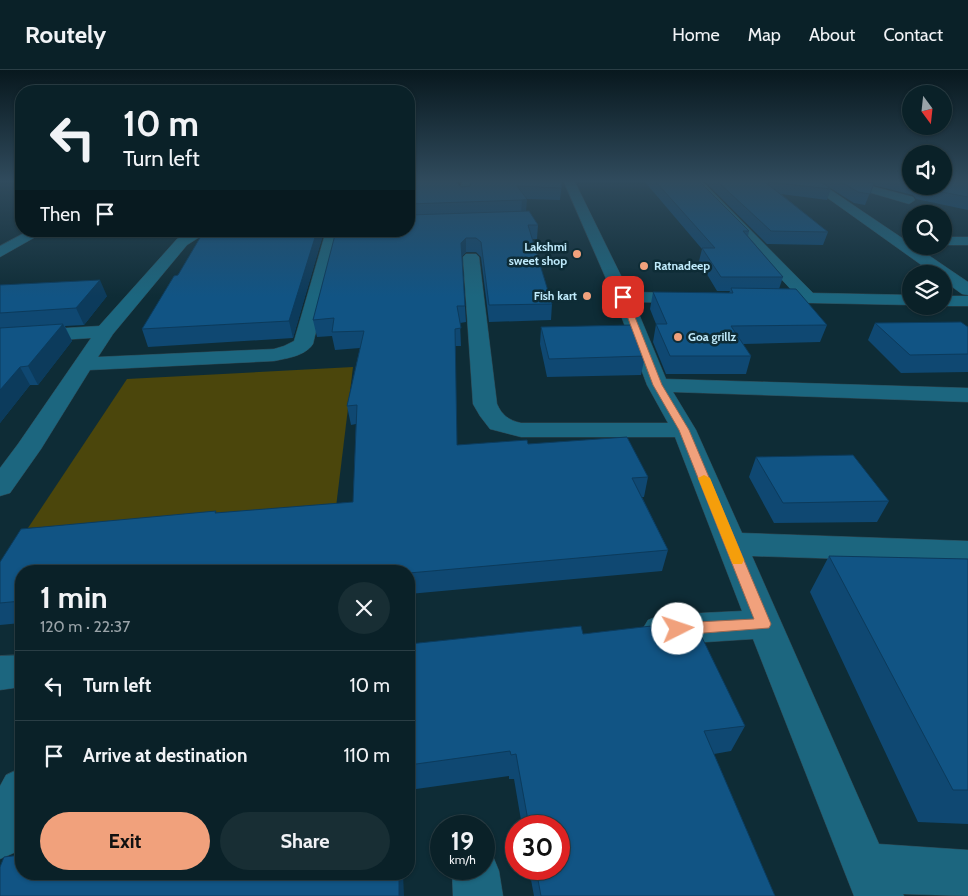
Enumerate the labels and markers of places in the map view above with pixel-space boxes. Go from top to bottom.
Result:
place label: Lakshmi sweet shop [509,239,567,268]
marker: Lakshmi sweet shop [571,248,583,260]
place label: Ratnadeep [654,258,710,273]
marker: Ratnadeep [638,260,650,272]
pin [602,276,644,318]
place label: Fish kart [534,288,577,303]
marker: Fish kart [581,290,593,302]
place label: Goa grillz [688,329,737,344]
marker: Goa grillz [672,331,684,343]

